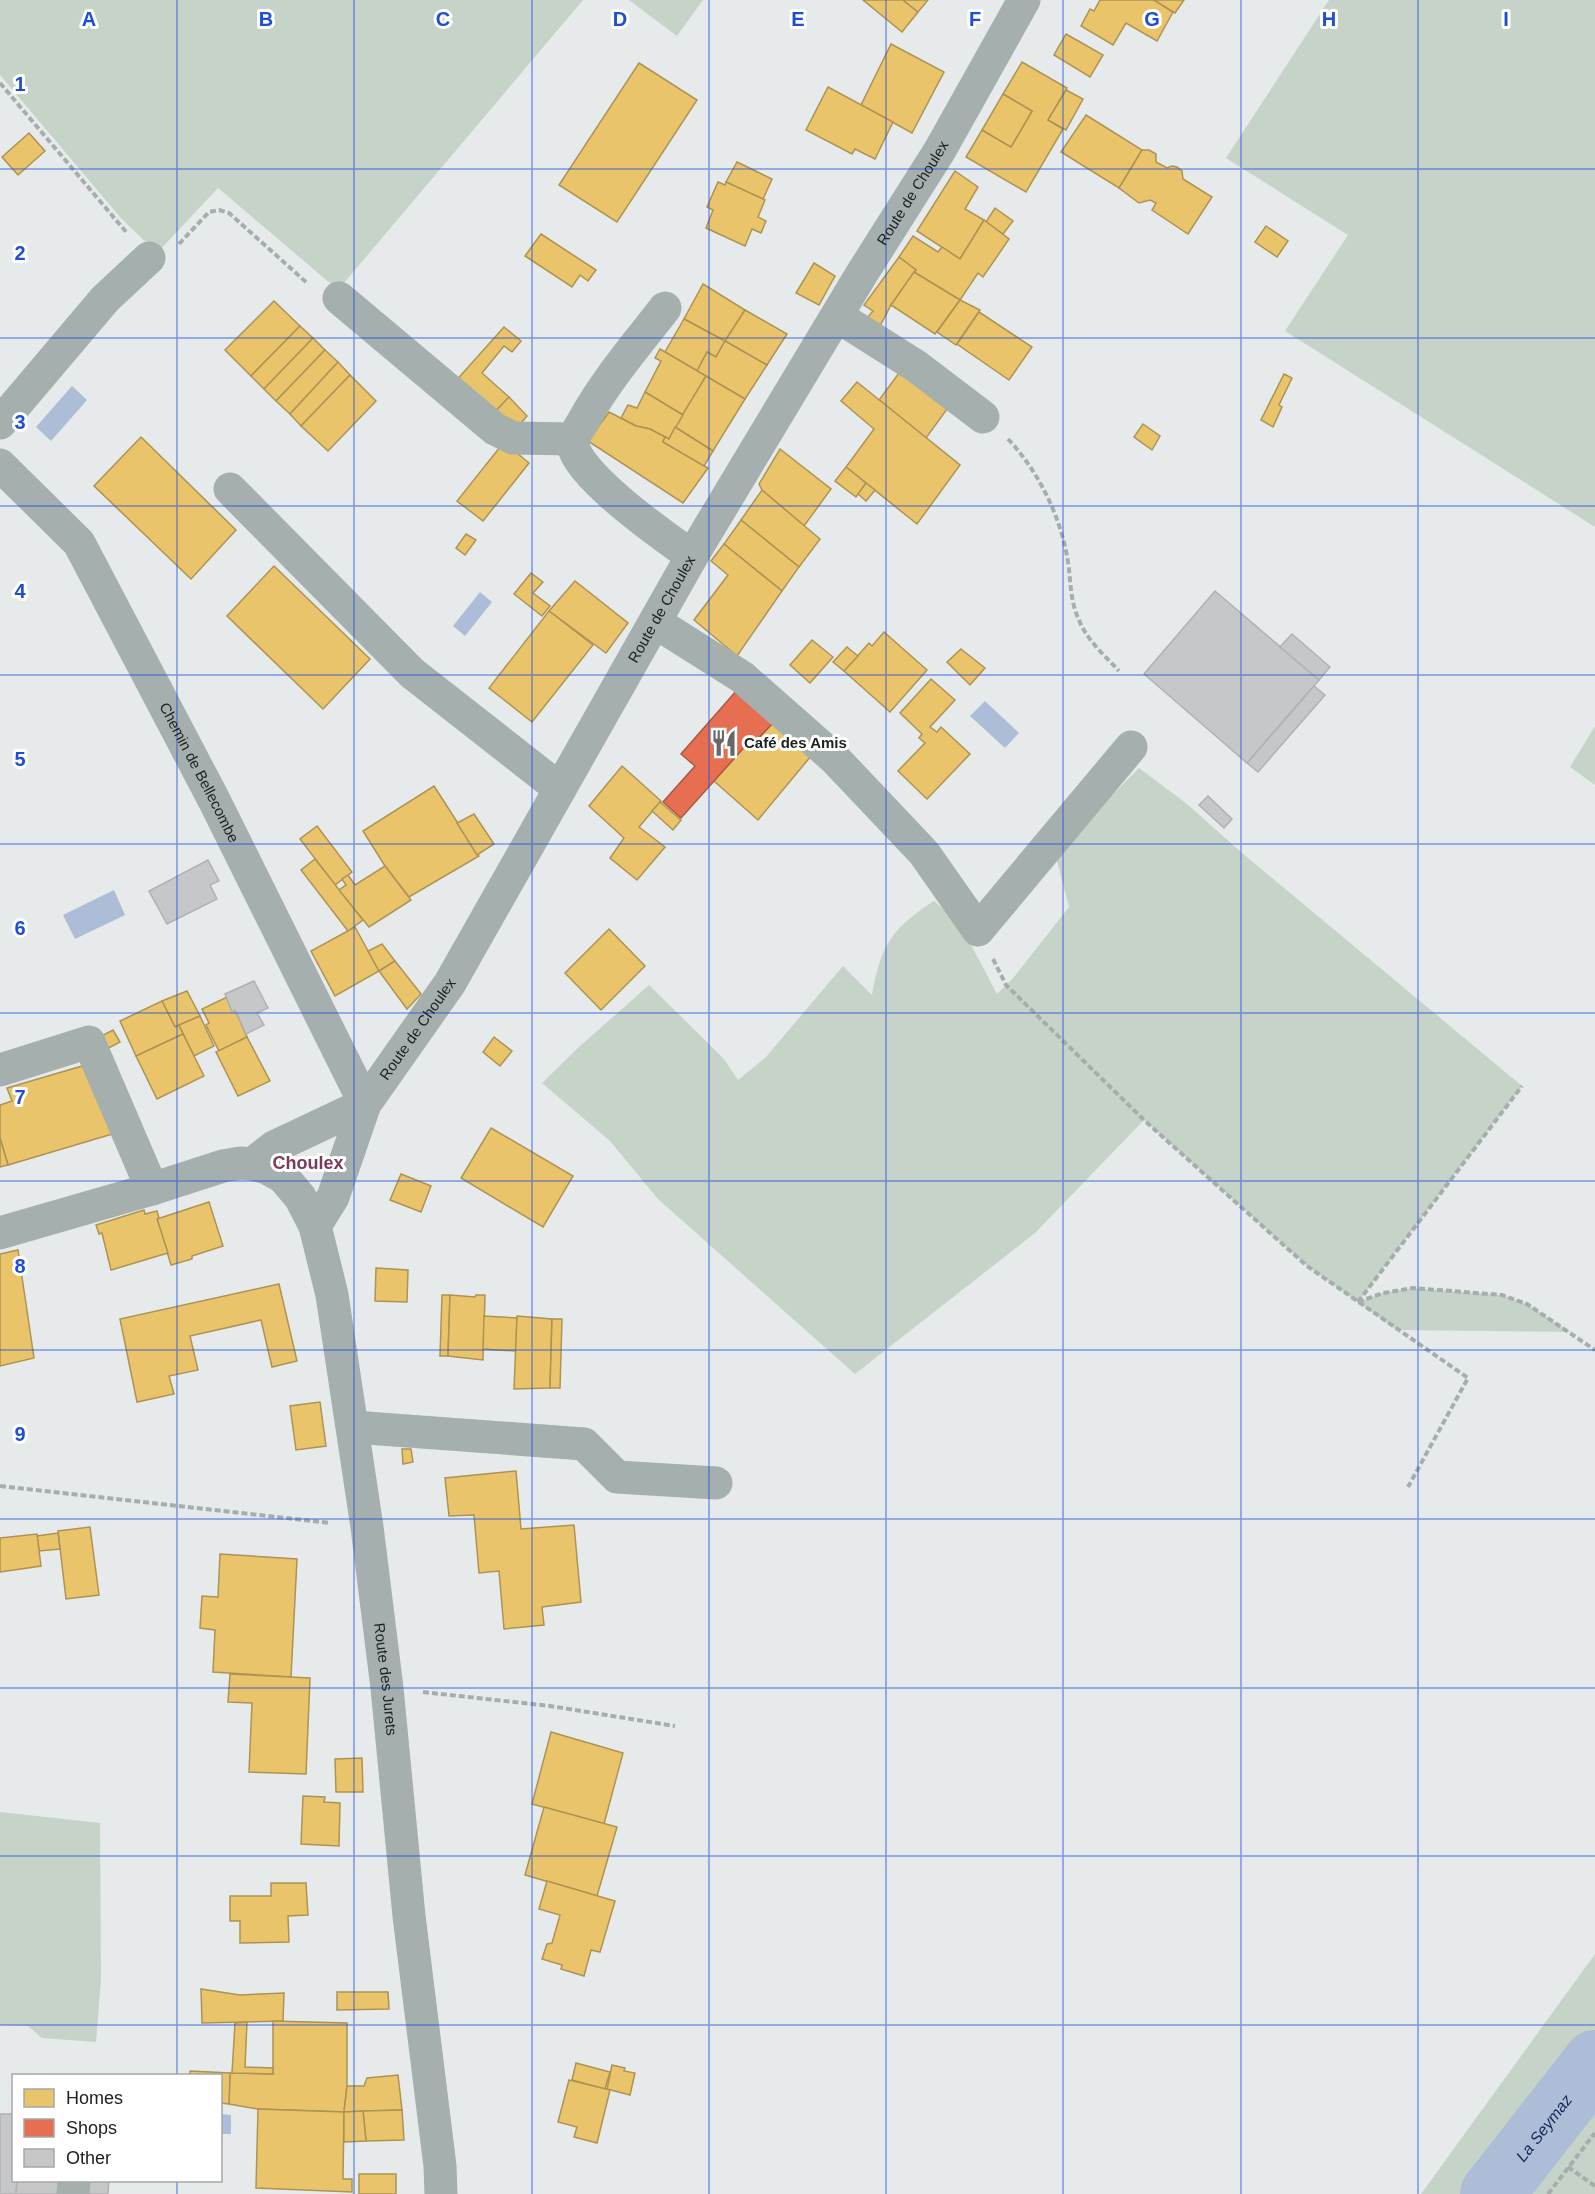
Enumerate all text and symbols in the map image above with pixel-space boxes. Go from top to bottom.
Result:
text: A [82,8,96,30]
text: B [259,8,273,30]
text: C [436,8,450,30]
text: D [613,8,627,30]
text: E [791,8,805,30]
text: F [969,8,981,30]
text: G [1144,8,1160,30]
text: H [1322,8,1336,30]
text: I [1503,8,1509,30]
text: 1 [14,73,26,95]
street label: Route de Choulex [873,137,952,248]
text: 2 [14,242,26,264]
text: 3 [14,411,26,433]
street label: Route de Choulex [624,552,699,665]
text: 4 [14,580,26,602]
street label: Chemin de Bellecombe [156,699,243,845]
restaurant icon: Café des Amis [709,728,739,758]
place label: Café des Amis [744,734,847,751]
text: 5 [14,748,26,770]
text: 6 [14,917,26,939]
street label: Route de Choulex [376,974,459,1083]
text: 7 [14,1086,26,1108]
district label: Choulex [272,1153,344,1173]
text: 8 [14,1255,26,1277]
text: 9 [14,1423,26,1445]
street label: Route des Jurets [371,1622,401,1736]
legend [12,2074,222,2182]
text: Homes [66,2088,123,2108]
water label: La Seymaz [1513,2091,1575,2165]
text: Shops [66,2118,117,2138]
text: Other [66,2148,111,2168]

